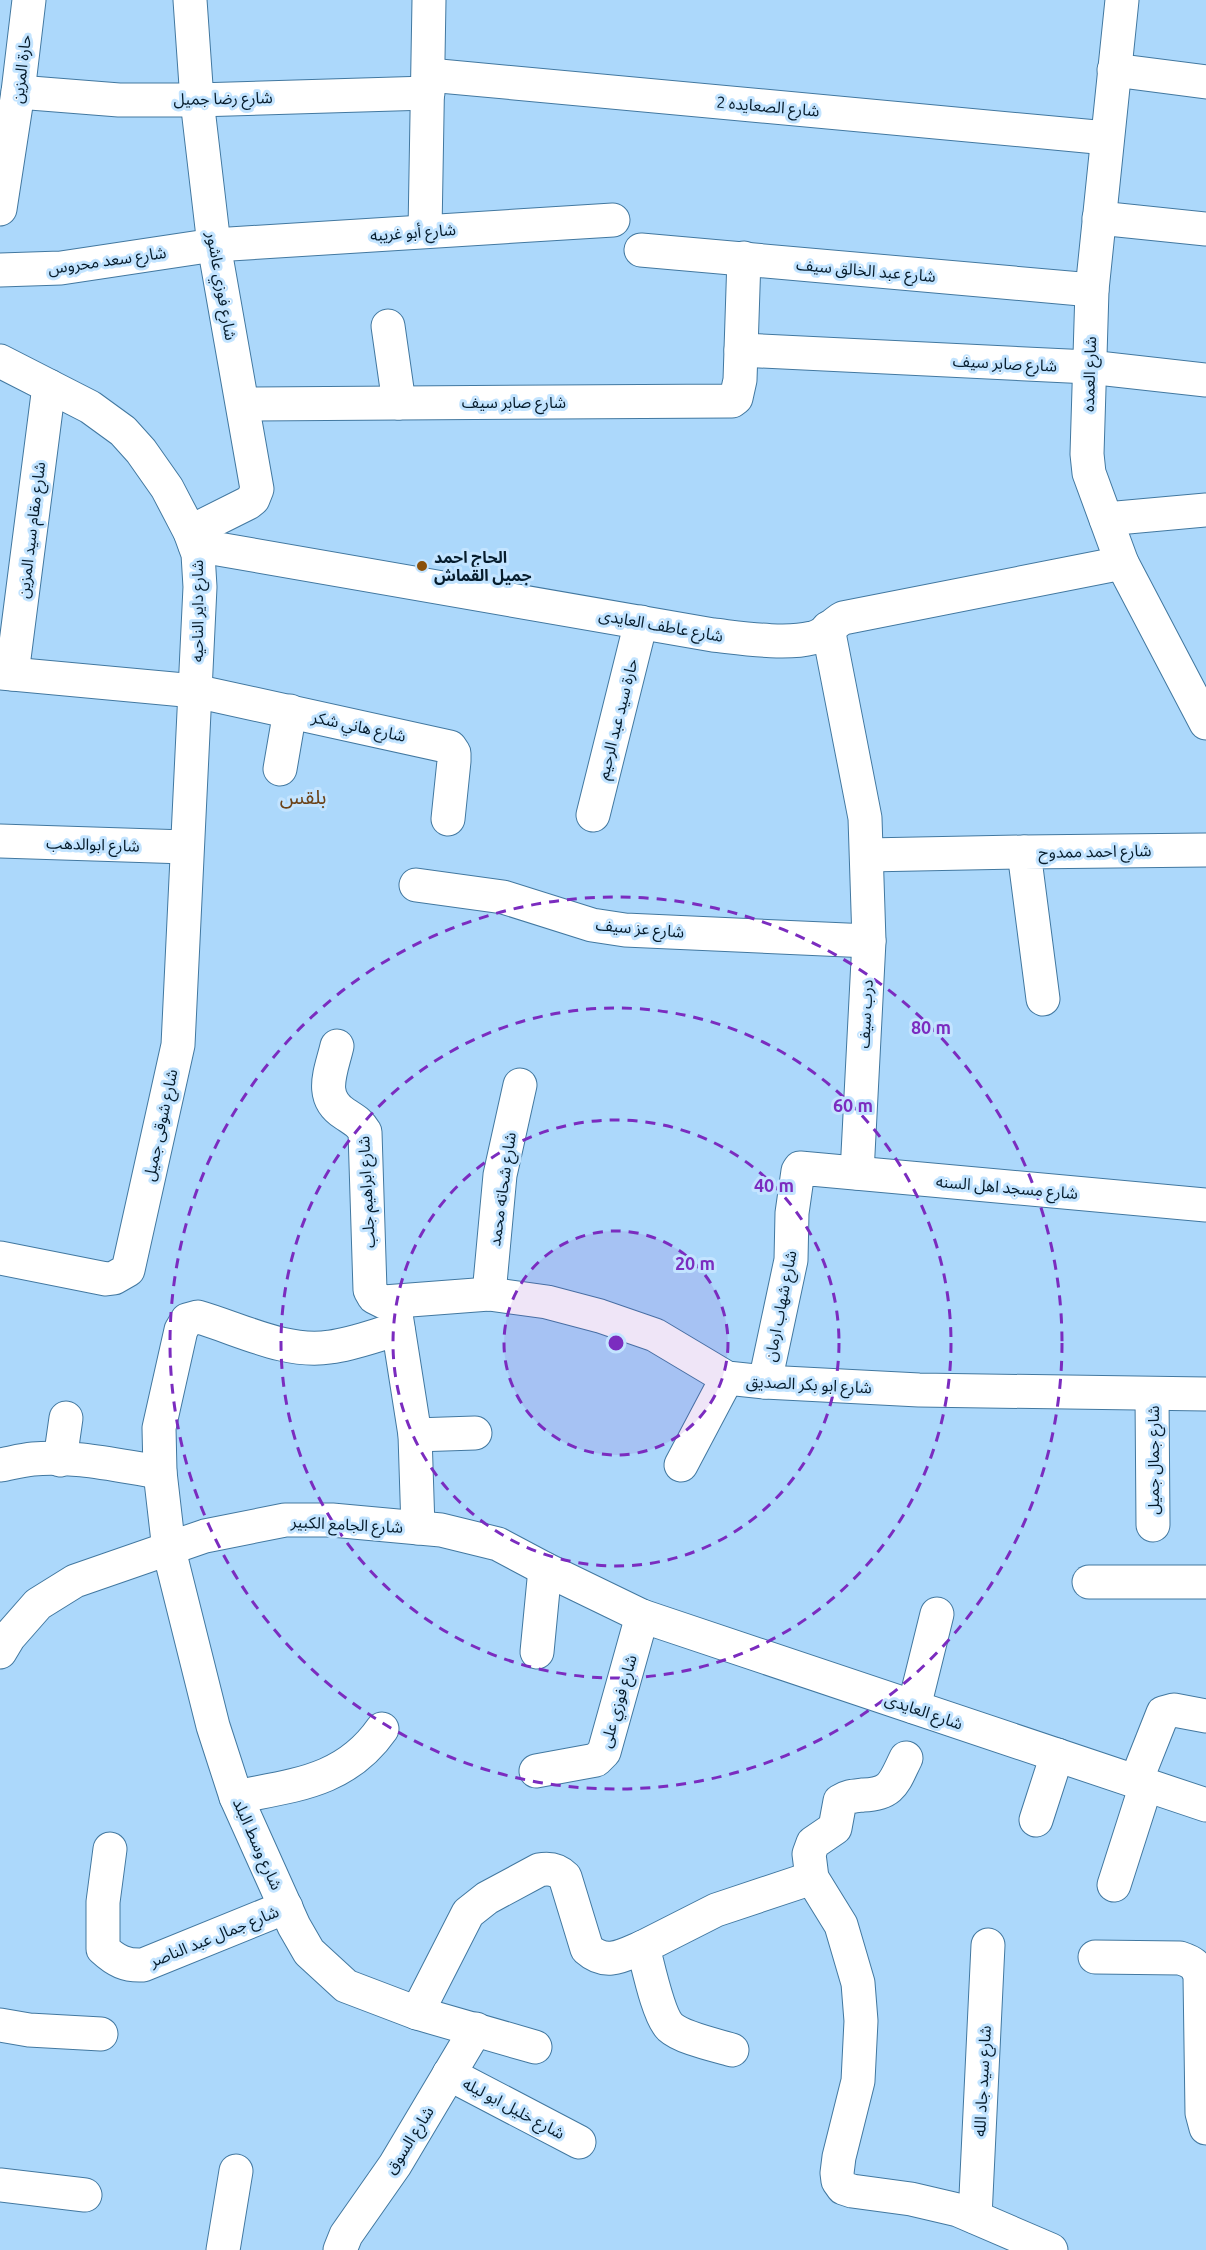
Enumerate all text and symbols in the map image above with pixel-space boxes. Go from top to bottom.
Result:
street label: حارة المزين [8,34,35,104]
street label: شارع رضا جميل [173,88,273,112]
street label: شارع الصعايده 2 [715,93,820,123]
street label: شارع أبو غريبه [369,220,457,248]
street label: شارع فوزي عاشور [199,229,240,342]
street label: شارع سعد محروس [47,243,168,281]
street label: شارع عبد الخالق سيف [795,255,937,289]
street label: شارع العمده [1079,336,1103,412]
street label: شارع صابر سيف [952,351,1058,379]
street label: شارع صابر سيف [462,393,566,415]
street label: شارع مقام سيد المزين [14,461,52,600]
place label: الحاج احمد جميل القماش [434,548,532,585]
marker: الحاج احمد جميل القماش [415,559,429,573]
street label: شارع داير الناحيه [188,560,210,662]
street label: شارع عاطف العايدى [597,605,725,649]
street label: حارة سيد عبد الرحيم [593,657,645,782]
street label: شارع هاني شكر [309,707,408,749]
district label: بلقس [280,785,326,809]
street label: شارع ابوالدهب [46,833,140,859]
street label: شارع احمد ممدوح [1038,841,1152,865]
street label: شارع عز سيف [595,915,685,945]
street label: درب سيف [854,979,877,1049]
text: 80 m [911,1017,951,1037]
street label: شارع شوقى جميل [139,1067,185,1183]
text: 60 m [833,1095,873,1115]
street label: شارع شحاته محمد [485,1131,523,1248]
street label: شارع ابراهيم جلب [354,1135,382,1249]
street label: شارع مسجد اهل السنه [935,1172,1079,1206]
text: 40 m [754,1175,794,1195]
street label: شارع شهاب ارمان [760,1249,804,1364]
text: 20 m [675,1253,715,1273]
centre of rings [606,1333,626,1353]
street label: شارع ابو بكر الصديق [745,1372,872,1400]
street label: شارع جمال جميل [1144,1405,1166,1515]
street label: شارع الجامع الكبير [289,1512,403,1540]
street label: شارع فوزي على [596,1652,644,1751]
street label: شارع العايدى [881,1689,965,1737]
street label: شارع وسط البلد [226,1795,286,1894]
street label: شارع جمال عبد الناصر [146,1902,283,1974]
street label: شارع سيد جاد الله [970,2025,998,2137]
street label: شارع خليل ابو ليله [458,2074,568,2146]
street label: شارع السوق [381,2103,440,2179]

